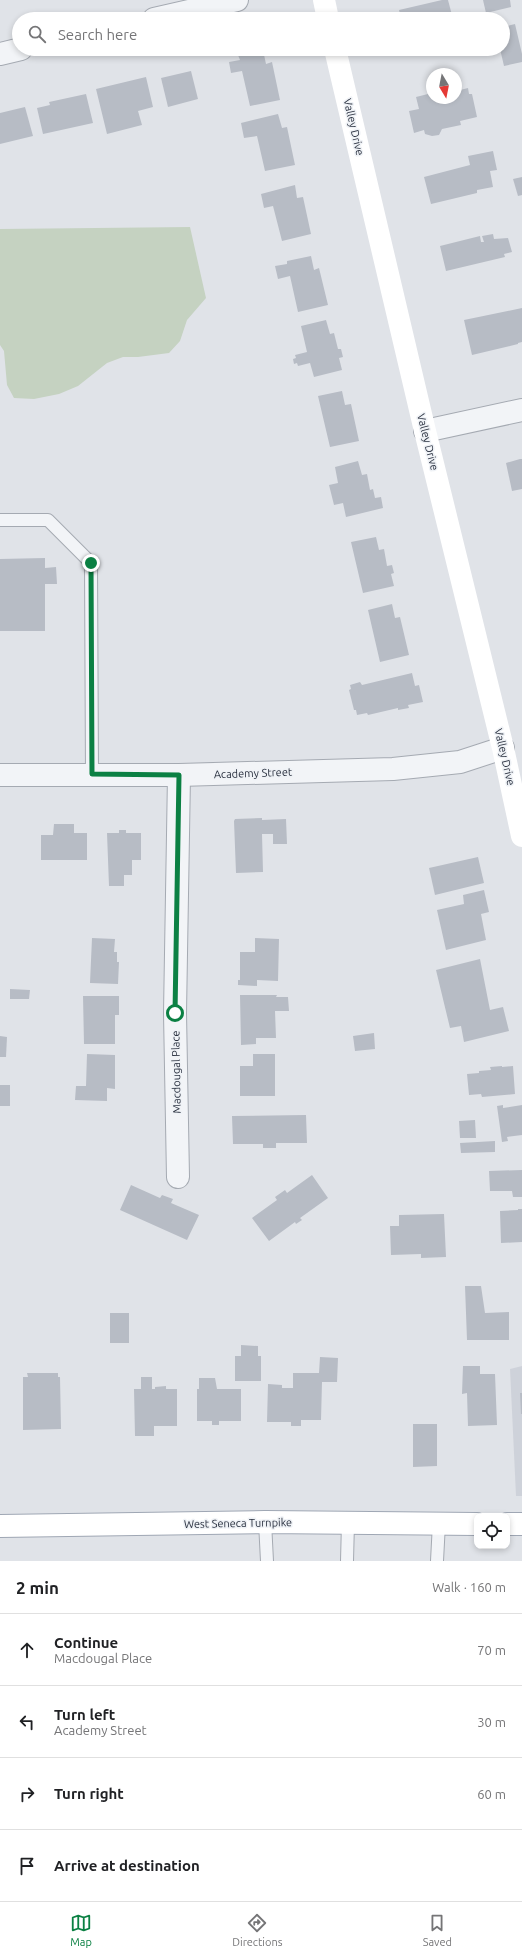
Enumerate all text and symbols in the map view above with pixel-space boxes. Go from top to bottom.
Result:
search box [12,12,510,56]
icon: search [26,23,48,45]
text: Search here [58,26,137,43]
north arrow [426,68,462,104]
street label: Valley Drive [342,97,366,157]
street label: Valley Drive [415,412,441,472]
route end [82,554,100,572]
street label: Valley Drive [493,727,517,787]
street label: Academy Street [214,766,293,780]
route start [166,1004,184,1022]
street label: Macdougal Place [169,1030,183,1114]
map controls [474,1513,510,1549]
button: locate [474,1513,510,1549]
street label: West Seneca Turnpike [184,1516,292,1530]
text: 2 min [16,1578,59,1597]
text: Walk · 160 m [432,1580,506,1594]
text: Continue [54,1634,118,1651]
icon: ahead [16,1639,38,1661]
text: 70 m [477,1643,506,1657]
text: Macdougal Place [54,1651,152,1665]
text: Turn left [54,1706,115,1723]
icon: left [16,1711,38,1733]
text: 30 m [477,1715,506,1729]
text: Academy Street [54,1723,147,1737]
icon: right [16,1783,38,1805]
text: Turn right [54,1785,124,1802]
text: 60 m [477,1787,506,1801]
icon: arrive [16,1855,38,1877]
text: Arrive at destination [54,1857,200,1874]
tab: Map [70,1912,92,1948]
tab: Directions [232,1912,282,1948]
tab: Saved [423,1912,452,1948]

